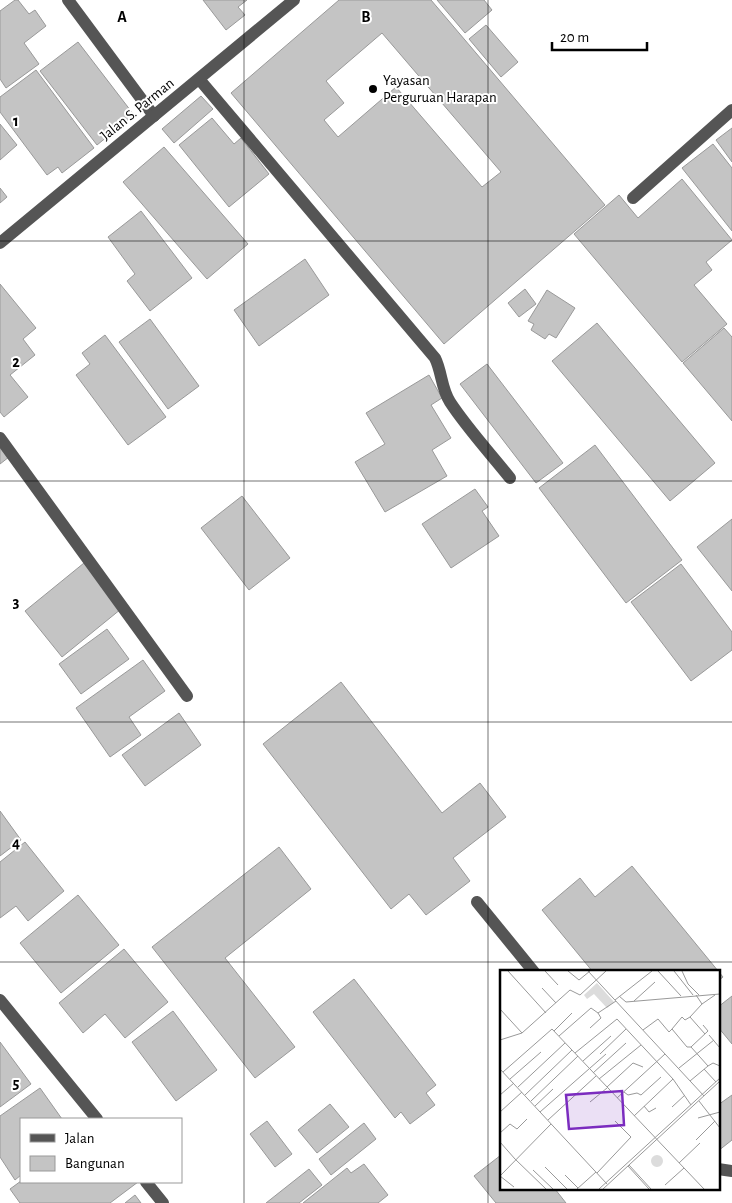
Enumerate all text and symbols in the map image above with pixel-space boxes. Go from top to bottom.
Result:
text: A [117,9,127,25]
text: B [361,9,371,25]
scale bar [552,20,647,52]
text: 20 m [560,30,589,45]
place label: Yayasan Perguruan Harapan [383,73,497,105]
street label: Jalan S. Parman [98,75,177,143]
marker: Yayasan Perguruan Harapan [367,83,379,95]
text: 1 [13,113,19,129]
text: 2 [12,354,20,370]
text: 3 [13,594,20,610]
text: 4 [12,835,20,851]
inset map [500,970,720,1190]
text: 5 [13,1075,20,1091]
legend [20,1118,182,1183]
text: Jalan [65,1131,95,1146]
text: Bangunan [65,1156,125,1171]

